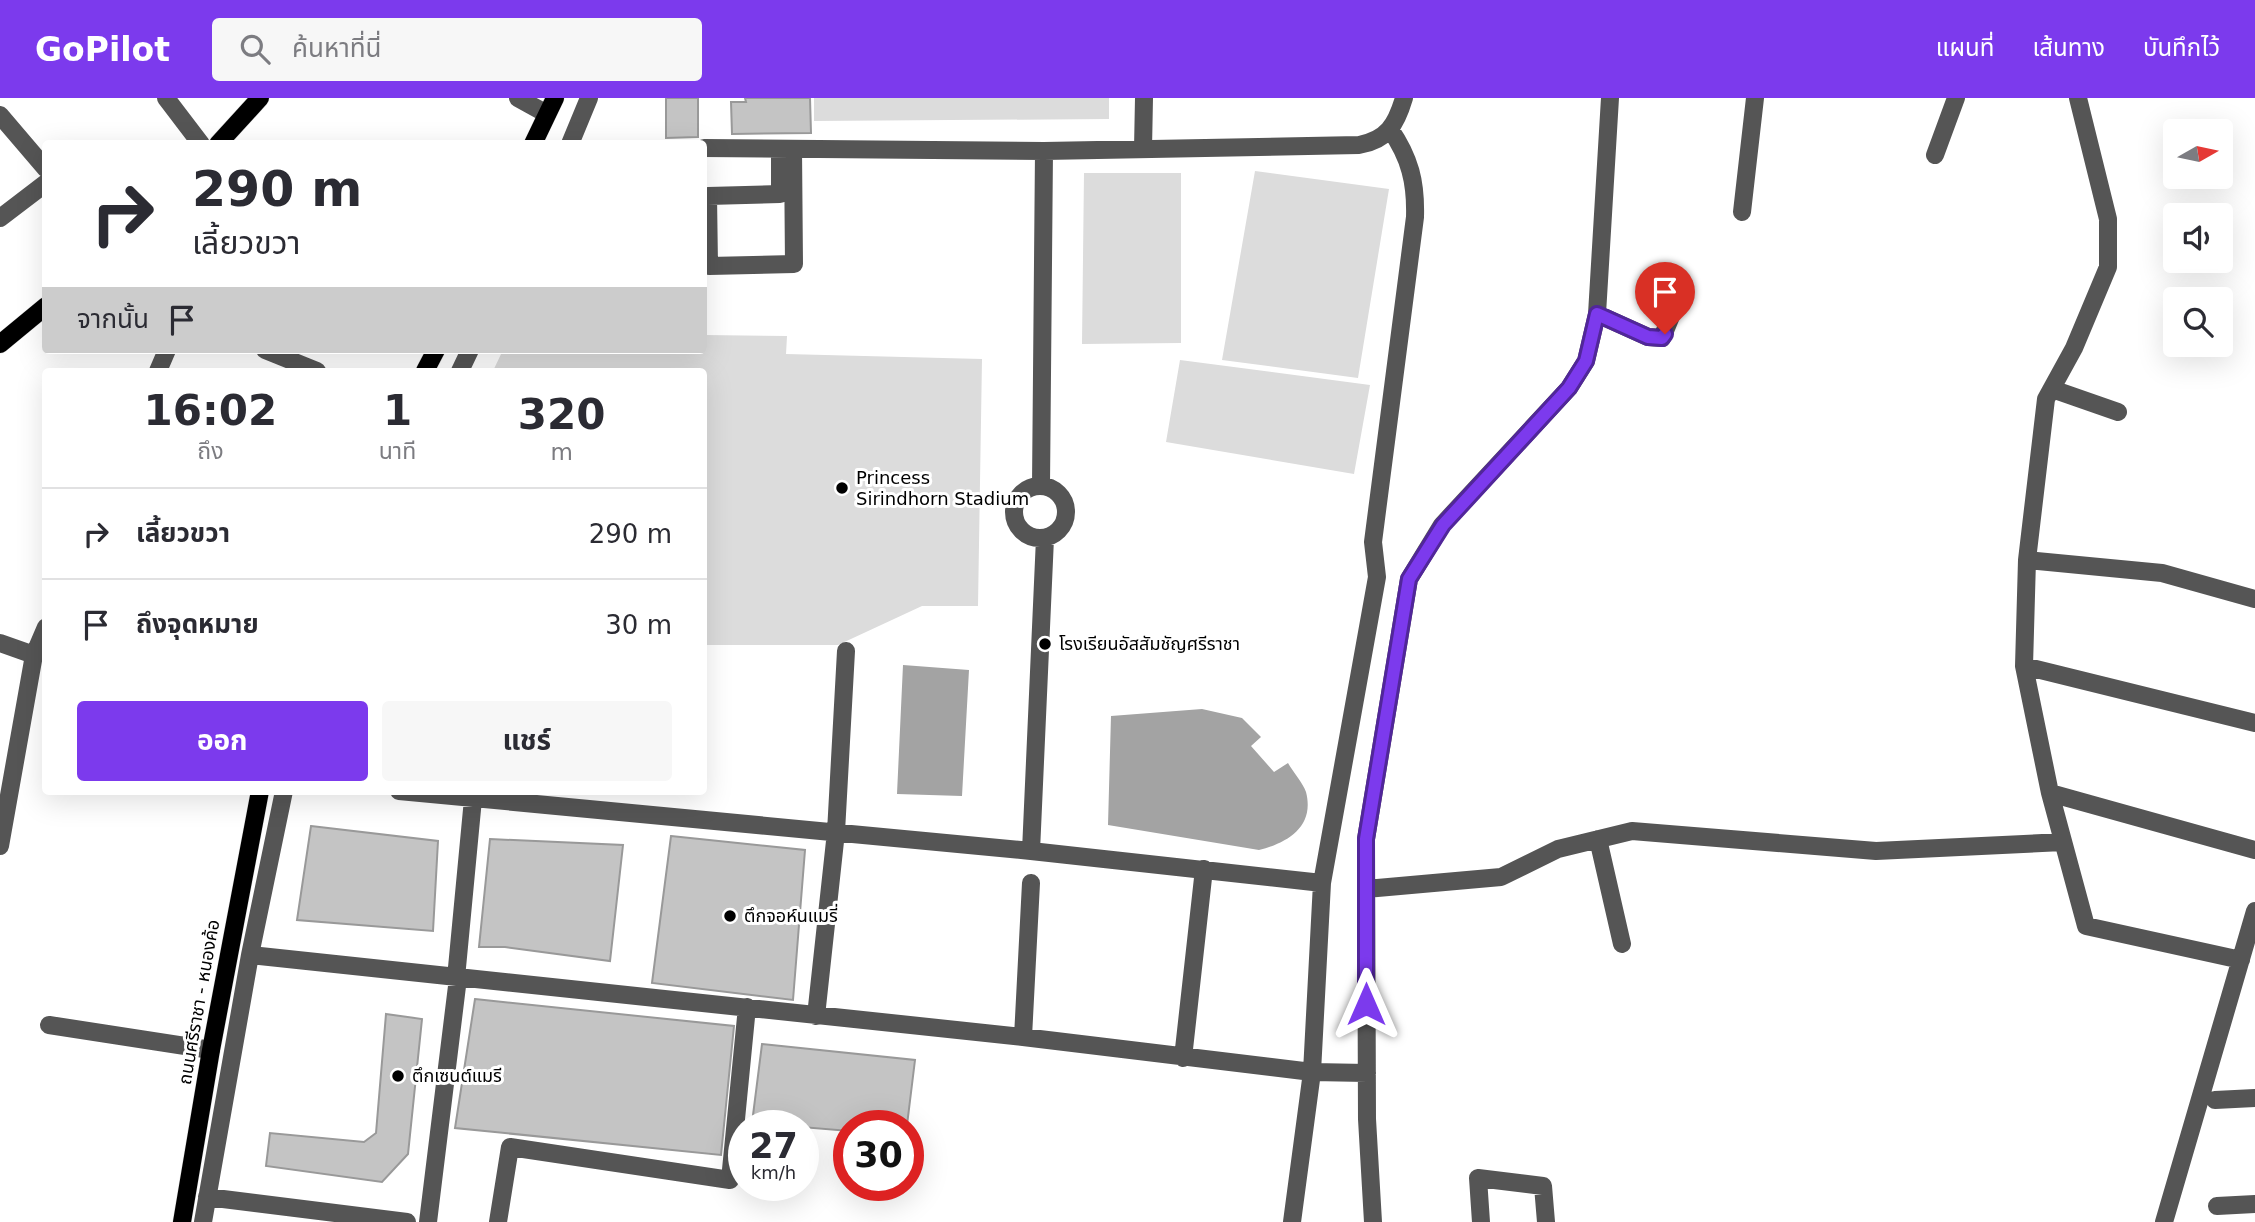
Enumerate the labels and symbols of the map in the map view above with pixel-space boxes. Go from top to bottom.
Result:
north arrow [2163,119,2233,189]
pin [1635,262,1695,334]
place label: Princess Sirindhorn Stadium [856,467,1029,509]
marker: Princess Sirindhorn Stadium [834,480,850,496]
place label: โรงเรียนอัสสัมชัญศรีราชา [1059,633,1240,654]
marker: โรงเรียนอัสสัมชัญศรีราชา [1037,636,1053,652]
place label: ตึกจอห์นแมรี่ [744,903,838,926]
marker: ตึกจอห์นแมรี่ [722,908,738,924]
street label: ถนนศรีราชา - หนองค้อ [174,918,223,1086]
position arrow [1329,967,1403,1041]
place label: ตึกเซนต์แมรี [412,1065,502,1086]
marker: ตึกเซนต์แมรี [390,1068,406,1084]
speed limit sign: 30 [833,1110,924,1201]

